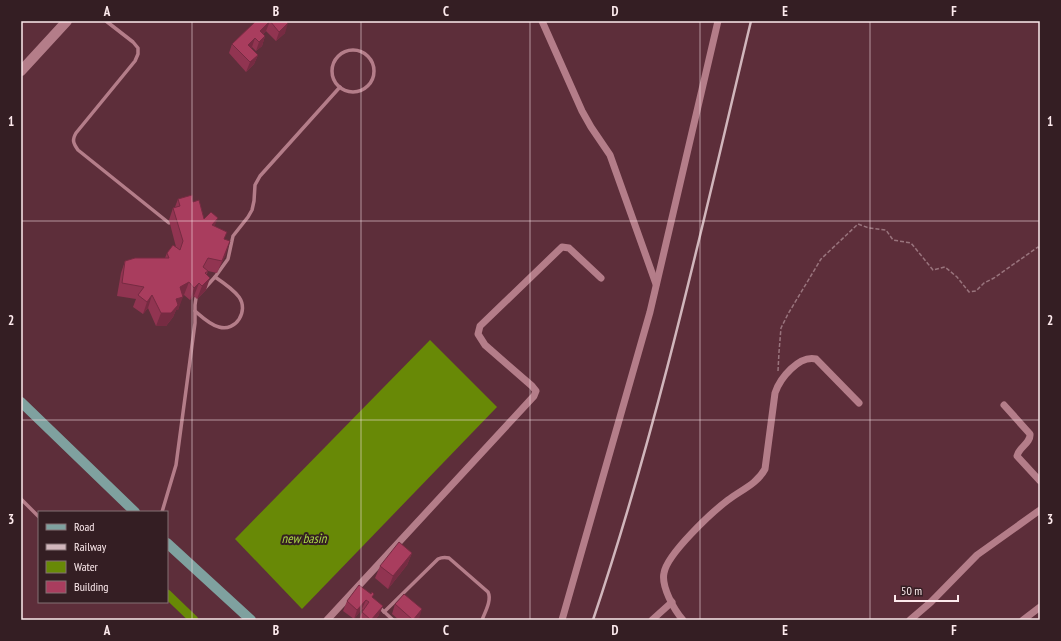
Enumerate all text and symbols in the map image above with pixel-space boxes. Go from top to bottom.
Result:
text: A [103,3,111,20]
text: B [273,3,279,20]
text: C [443,3,449,20]
text: D [612,3,619,20]
text: E [782,3,788,20]
text: F [951,3,957,20]
text: 1 [8,113,14,130]
text: 1 [1047,113,1053,130]
text: 2 [8,312,14,329]
text: 2 [1047,312,1053,329]
text: 3 [8,511,14,528]
legend [38,511,168,603]
text: 3 [1047,511,1053,528]
text: Road [74,519,94,534]
water label: new basin [282,530,328,547]
text: Railway [74,539,107,554]
text: Water [74,559,99,574]
scale bar [895,577,958,603]
text: Building [74,579,109,594]
text: 50 m [901,583,922,598]
text: A [103,622,111,639]
text: B [273,622,279,639]
text: C [443,622,449,639]
text: D [612,622,619,639]
text: E [782,622,788,639]
text: F [951,622,957,639]

